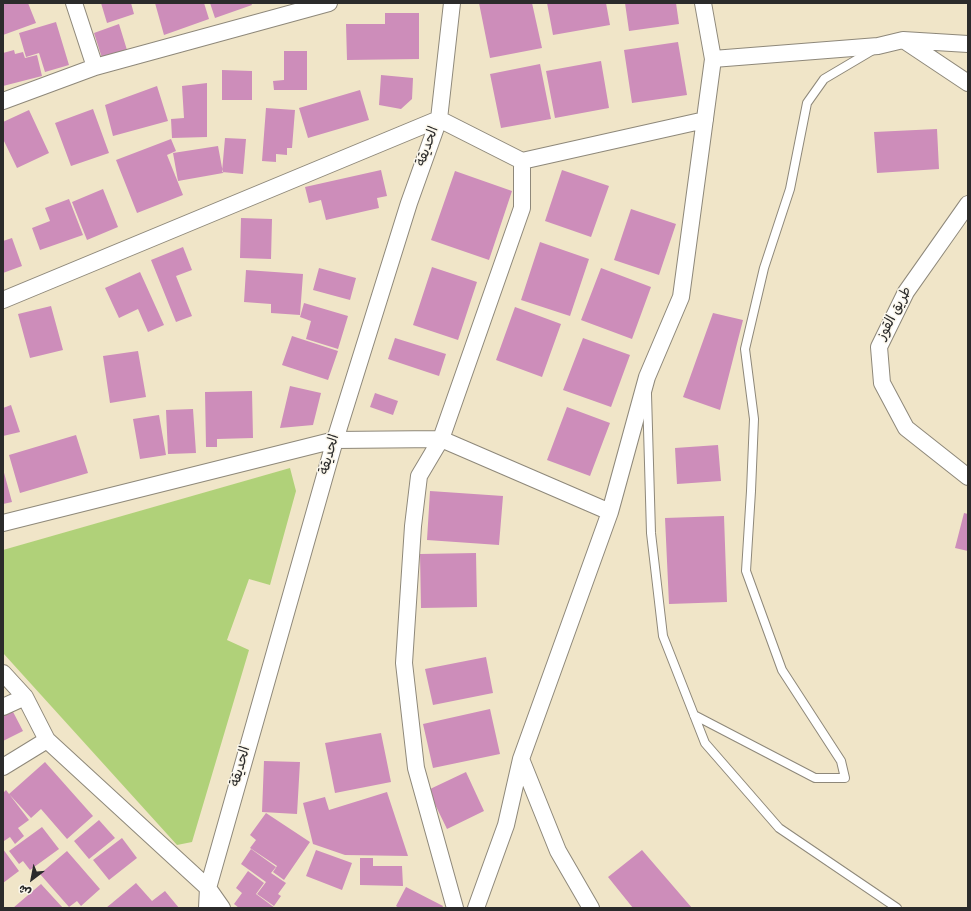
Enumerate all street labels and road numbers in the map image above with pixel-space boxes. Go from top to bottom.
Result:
street label: الحديقة [414,125,444,169]
street label: طريق القوز [875,284,917,344]
street label: الحديقة [317,433,345,477]
street label: الحديقة [228,745,256,789]

